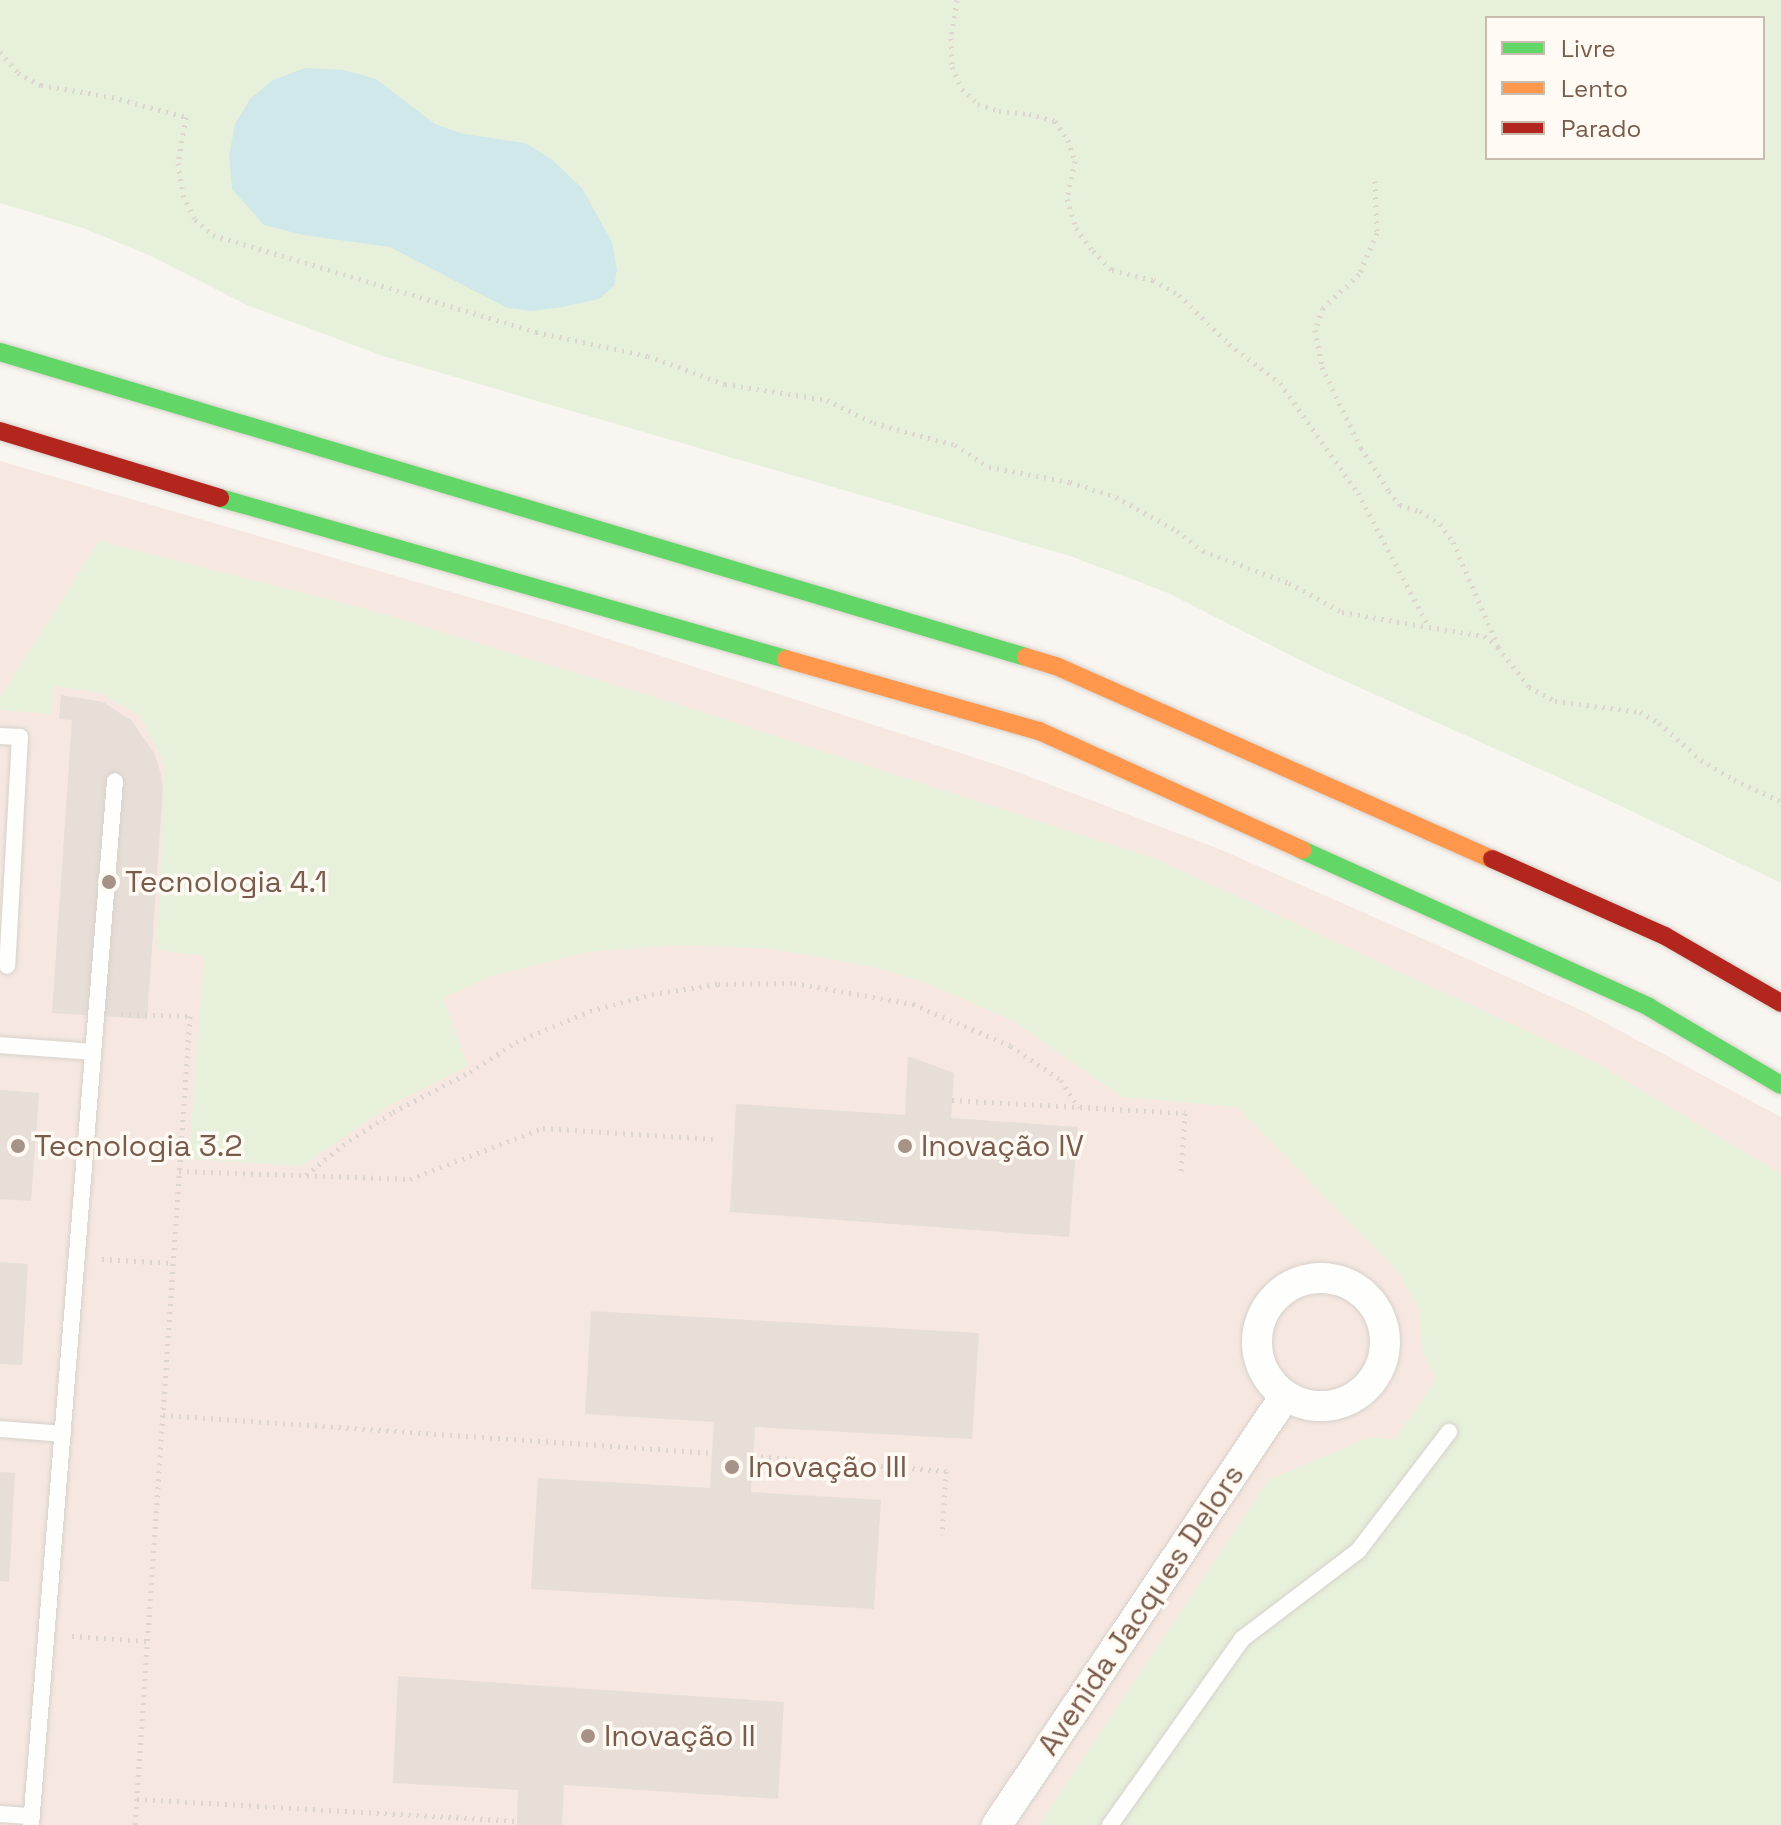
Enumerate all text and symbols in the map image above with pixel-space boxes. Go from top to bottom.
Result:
legend [1485,16,1765,160]
text: Livre [1561,33,1616,64]
text: Lento [1561,73,1628,104]
text: Parado [1561,113,1641,144]
place label: Tecnologia 4.1 [125,864,327,900]
marker: Tecnologia 4.1 [100,873,118,891]
place label: Tecnologia 3.2 [34,1128,243,1164]
place label: Inovação IV [921,1128,1084,1164]
marker: Tecnologia 3.2 [9,1137,27,1155]
marker: Inovação IV [896,1137,914,1155]
place label: Inovação III [748,1449,907,1485]
marker: Inovação III [723,1458,741,1476]
street label: Avenida Jacques Delors [1030,1458,1252,1762]
place label: Inovação II [604,1718,756,1754]
marker: Inovação II [579,1727,597,1745]

